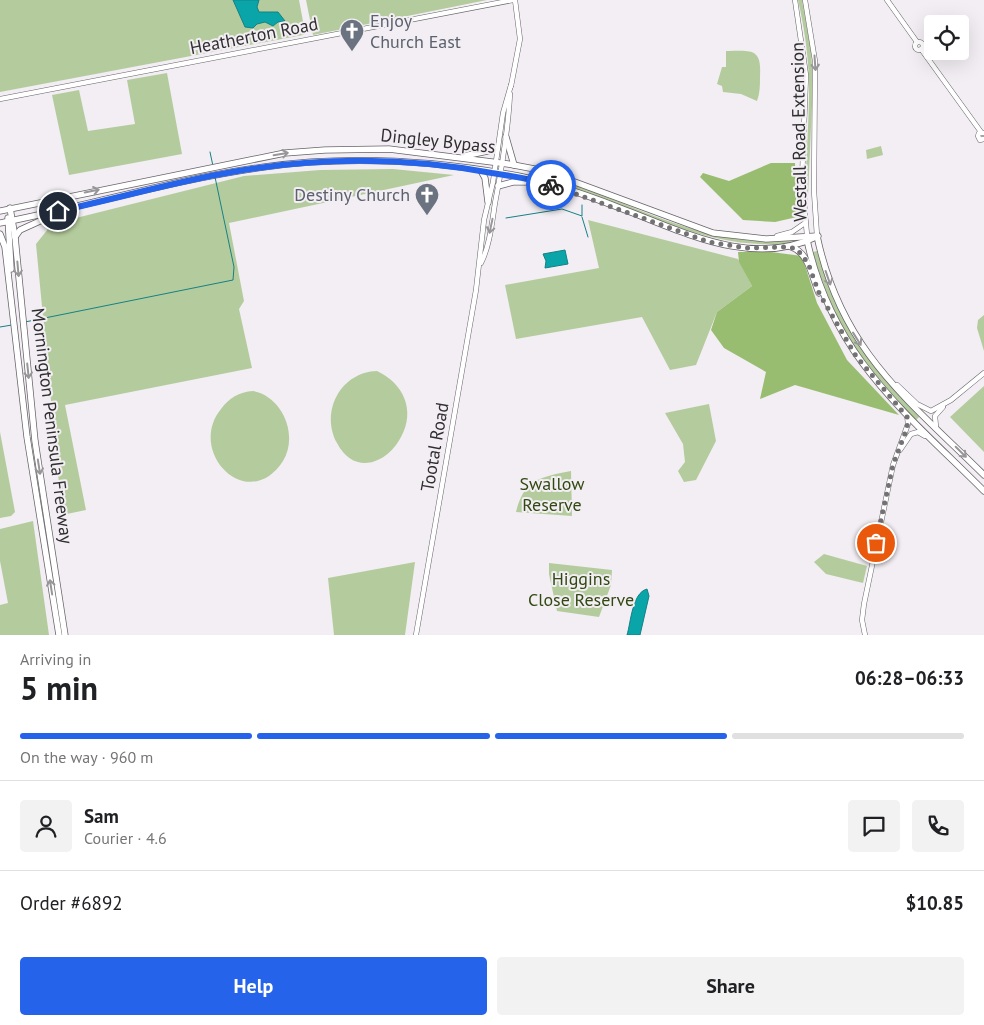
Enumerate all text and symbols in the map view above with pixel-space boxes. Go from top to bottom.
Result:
place label: Enjoy Church East [370,9,461,53]
street label: Heatherton Road [188,12,320,59]
map controls [924,15,969,60]
button: locate [924,15,969,60]
church icon: Enjoy Church East [339,18,365,52]
street label: Westall Road Extension [785,42,812,222]
one-way arrow [810,55,819,71]
street label: Dingley Bypass [379,123,497,158]
one-way arrow [273,149,289,159]
courier [526,160,576,210]
icon: bike [537,171,565,199]
church icon: Destiny Church [414,182,440,216]
place label: Destiny Church [294,183,410,206]
one-way arrow [84,186,100,195]
pin [37,190,79,232]
icon: home [44,197,72,225]
one-way arrow [486,217,495,233]
one-way arrow [13,261,23,277]
one-way arrow [824,270,834,286]
street label: Mornington Peninsula Freeway [27,307,78,546]
one-way arrow [853,331,863,345]
one-way arrow [23,363,33,379]
street label: Tootal Road [415,401,454,493]
one-way arrow [954,446,967,458]
one-way arrow [35,458,45,474]
park label: Swallow Reserve [520,472,585,516]
pin [855,522,897,564]
icon: bag [862,529,890,557]
park label: Higgins Close Reserve [528,567,634,611]
one-way arrow [46,579,56,595]
text: Arriving in [20,649,91,669]
text: 06:28–06:33 [855,666,964,690]
text: 5 min [20,667,98,709]
text: On the way · 960 m [20,747,153,767]
button: person [20,800,72,852]
button: chat [848,800,900,852]
button: phone [912,800,964,852]
text: Sam [84,804,119,828]
text: Courier · 4.6 [84,828,167,848]
text: Order #6892 [20,891,123,915]
text: $10.85 [905,891,964,915]
button: Help [20,957,487,1015]
button: Share [497,957,964,1015]

